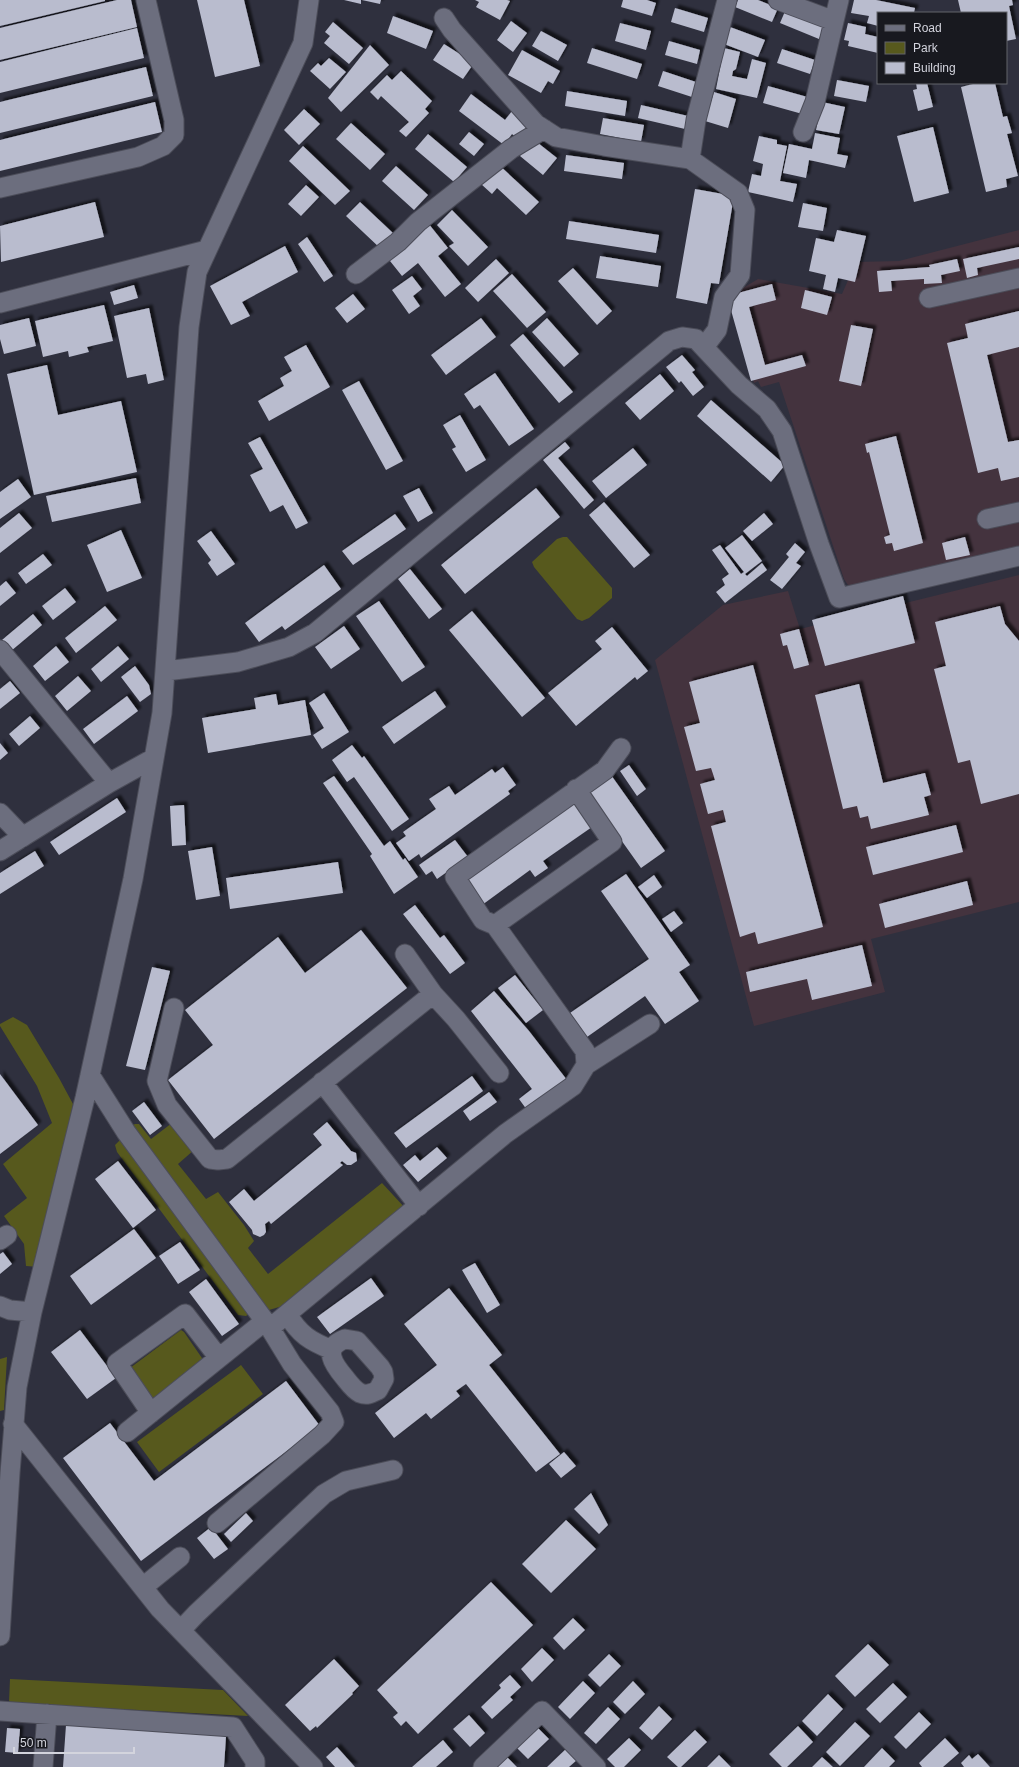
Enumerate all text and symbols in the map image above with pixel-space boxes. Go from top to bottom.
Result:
legend [877,12,1007,84]
text: Road [913,21,942,35]
text: Park [913,41,939,55]
text: Building [913,61,956,75]
scale bar [14,1729,134,1755]
text: 50 m [20,1736,47,1750]

